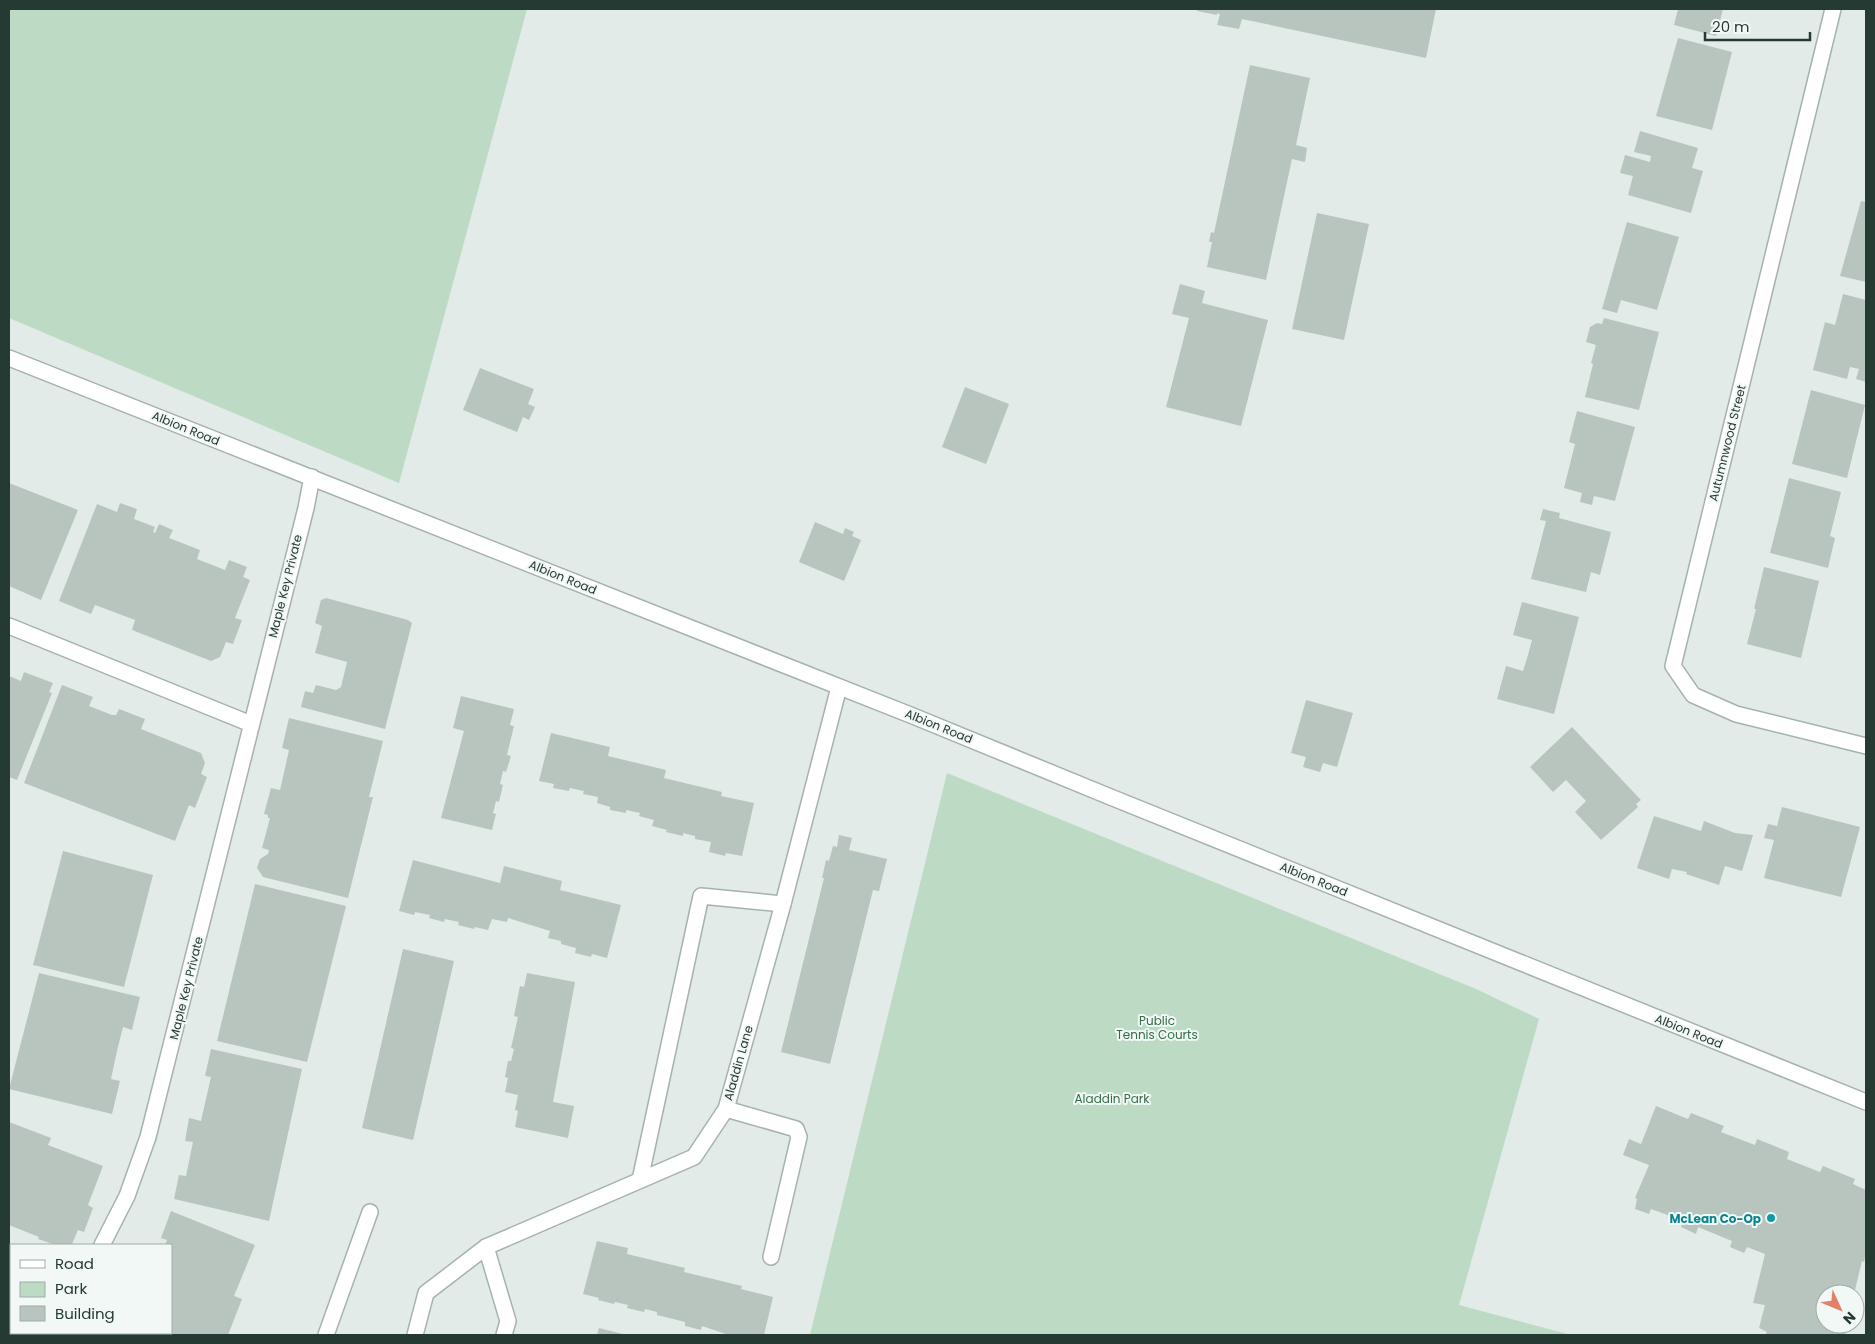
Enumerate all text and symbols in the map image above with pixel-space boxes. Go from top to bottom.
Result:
scale bar [1705,10,1810,42]
text: 20 m [1712,16,1750,37]
street label: Autumnwood Street [1704,383,1750,503]
street label: Albion Road [149,407,223,449]
street label: Maple Key Private [264,533,306,639]
street label: Albion Road [526,556,600,598]
street label: Albion Road [902,705,976,747]
street label: Albion Road [1277,858,1351,900]
street label: Maple Key Private [165,935,207,1041]
street label: Albion Road [1652,1010,1726,1052]
park label: Public Tennis Courts [1116,1012,1198,1043]
street label: Aladdin Lane [719,1023,757,1103]
park label: Aladdin Park [1075,1090,1150,1107]
place label: McLean Co-Op [1669,1210,1761,1227]
marker: McLean Co-Op [1765,1212,1777,1224]
legend [10,1244,172,1334]
text: Road [55,1253,94,1274]
text: Park [55,1278,87,1299]
north arrow [1815,1284,1865,1334]
text: Building [55,1303,115,1324]
text: N [1839,1307,1860,1329]

